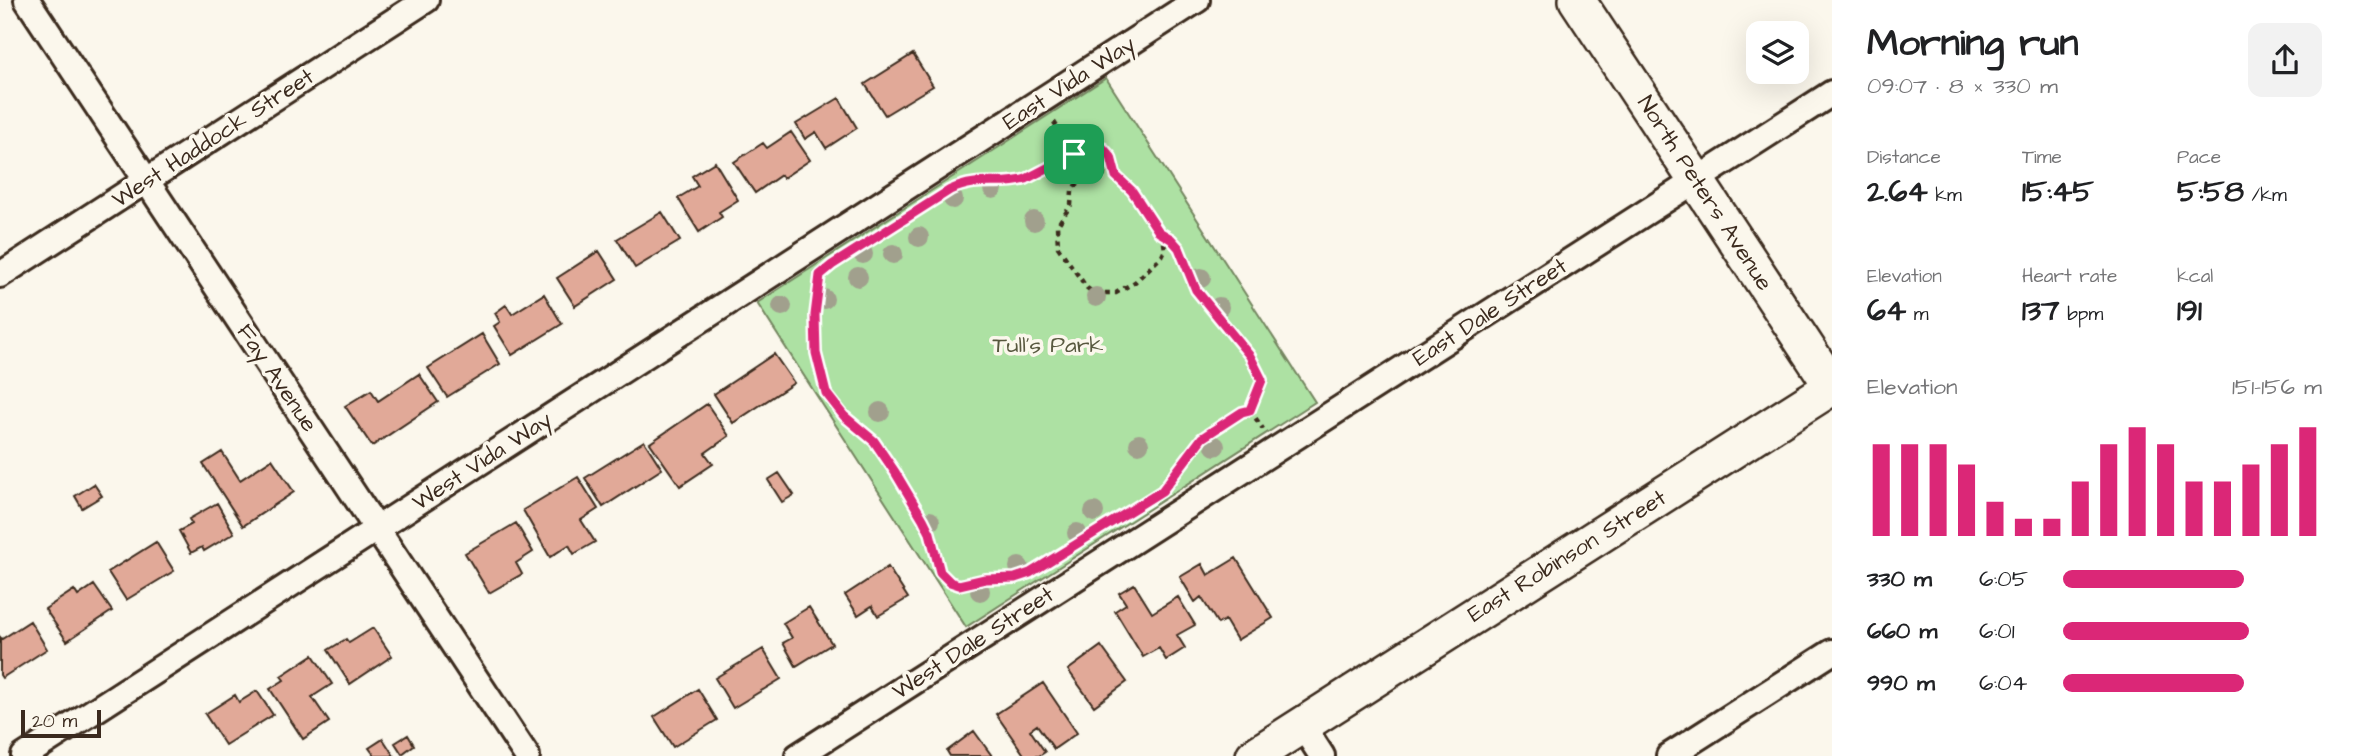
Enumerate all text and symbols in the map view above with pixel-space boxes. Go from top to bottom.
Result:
text: Morning run [1867,18,2079,70]
map controls [1746,21,1809,84]
button: layers [1746,21,1809,84]
button: share [2248,23,2322,97]
street label: East Vida Way [997,28,1142,139]
street label: West Haddock Street [106,60,321,215]
text: 09:07 · 8 × 330 m [1867,70,2058,102]
street label: North Peters Avenue [1630,89,1780,297]
pin [1044,124,1104,184]
icon: arrive [1055,135,1093,173]
text: Distance [1867,144,1941,171]
text: Time [2022,144,2062,171]
text: Pace [2177,144,2221,171]
text: 2.64 [1867,171,1928,213]
text: 15:45 [2022,171,2094,213]
text: 5:58 [2177,171,2244,213]
text: km [1928,182,1962,209]
text: /km [2244,182,2287,209]
street label: East Dale Street [1407,250,1574,374]
text: Elevation [1867,263,1942,290]
text: Heart rate [2022,263,2117,290]
text: kcal [2177,263,2213,290]
text: 64 [1867,290,1906,332]
text: 137 [2022,290,2060,332]
text: 191 [2177,290,2202,332]
text: m [1906,301,1929,328]
text: bpm [2060,301,2103,328]
street label: Fay Avenue [228,318,325,439]
park label: Tull’s Park [993,329,1103,361]
text: Elevation [1867,371,1958,403]
text: 151–156 m [2232,371,2322,403]
street label: West Vida Way [406,404,559,519]
street label: East Robinson Street [1462,481,1673,630]
text: 330 m [1867,563,1932,595]
text: 6:05 [1979,563,2028,595]
street label: West Dale Street [886,578,1061,707]
text: 660 m [1867,615,1937,647]
text: 6:01 [1979,615,2015,647]
text: 990 m [1867,667,1935,699]
text: 6:04 [1979,667,2027,699]
scale bar [21,707,102,739]
text: 20 m [32,708,77,735]

